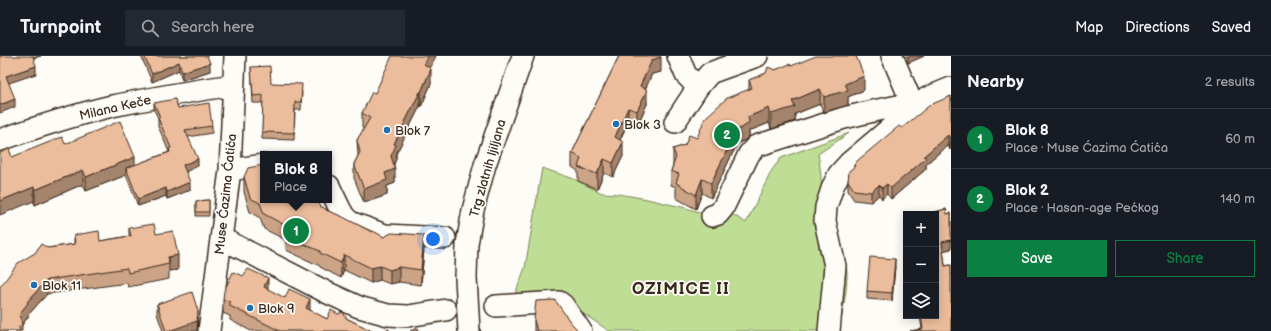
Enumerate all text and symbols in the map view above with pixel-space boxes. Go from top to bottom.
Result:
search box [125,10,405,46]
text: Turnpoint [20,16,101,39]
icon: search [139,17,161,39]
text: Search here [171,18,254,37]
text: Map [1075,19,1103,36]
text: Directions [1125,19,1190,36]
text: Saved [1212,19,1251,36]
text: Nearby [967,72,1024,92]
text: 2 results [1205,74,1255,90]
street label: Milana Keče [78,92,153,124]
street label: Trg zlatnih ljiljana [466,117,510,219]
place label: Blok 3 [624,117,661,133]
marker: Blok 3 [611,119,621,129]
pin: 2 [714,120,740,150]
text: Blok 8 [1005,121,1049,140]
place label: Blok 7 [395,123,431,139]
marker: Blok 7 [382,125,392,135]
text: 1 [977,131,983,147]
text: 60 m [1225,131,1255,147]
street label: Muse Ćazima Ćatića [211,133,240,255]
text: Place · Muse Ćazima Ćatića [1005,140,1168,156]
popup [260,151,332,203]
text: Blok 8 [274,160,318,179]
text: Place [274,179,307,195]
text: Blok 2 [1005,181,1049,200]
text: 2 [976,191,984,207]
text: 140 m [1220,191,1255,207]
text: Place · Hasan-age Pećkog [1005,200,1159,216]
map controls [903,211,939,319]
button: + [903,211,939,247]
pin: 1 [283,216,309,246]
your location [423,229,443,249]
button: Save [967,240,1107,277]
button: Share [1115,240,1255,277]
button: − [903,247,939,283]
place label: Blok 11 [42,278,81,294]
district label: OZIMICE II [632,279,730,299]
marker: Blok 11 [29,280,39,290]
button: layers [903,283,939,319]
place label: Blok 9 [258,301,295,317]
marker: Blok 9 [245,303,255,313]

